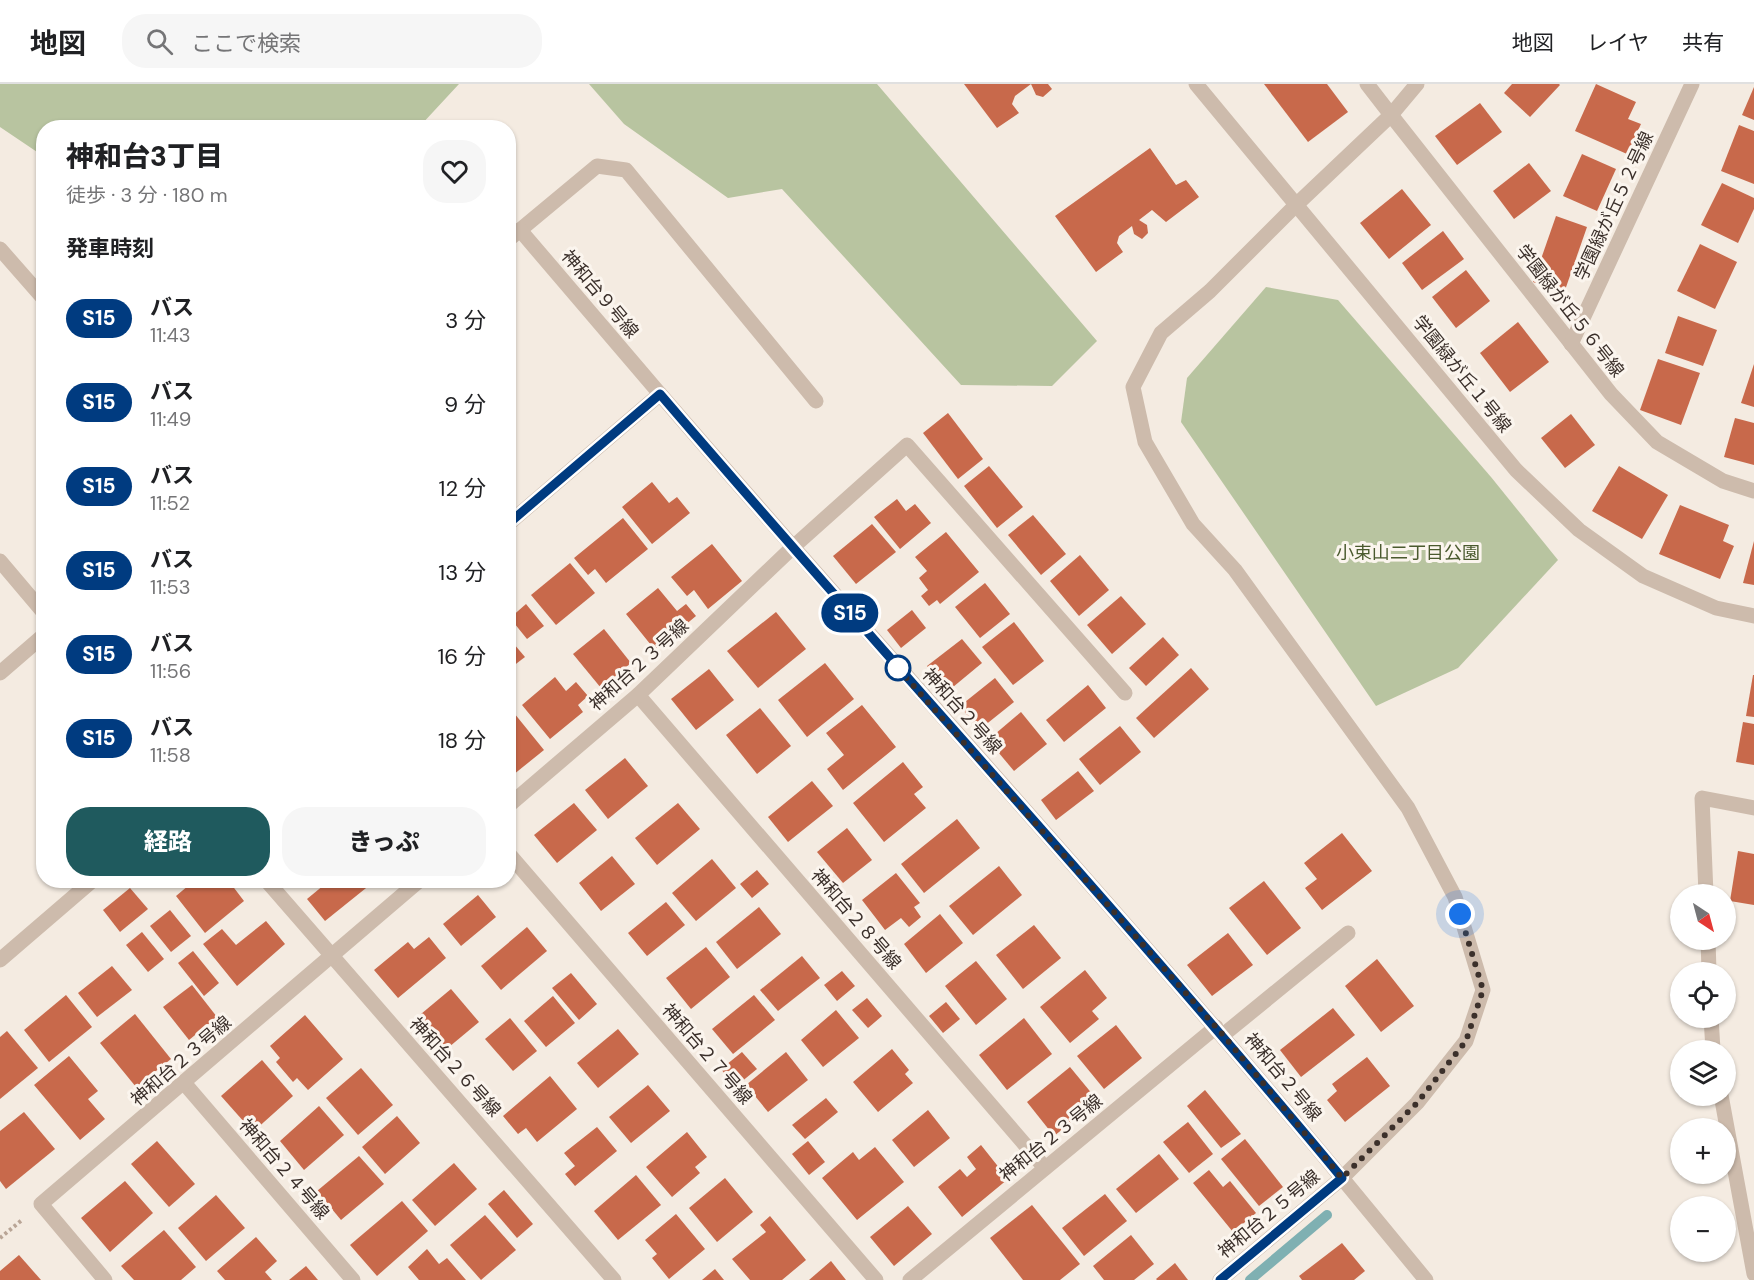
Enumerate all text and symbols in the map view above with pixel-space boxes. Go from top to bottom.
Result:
search box [122,14,542,68]
text: 地図 [30,25,86,62]
icon: search [143,25,176,58]
text: ここで検索 [191,29,301,58]
text: 地図 [1512,29,1554,57]
text: レイヤ [1587,29,1649,57]
text: 共有 [1682,29,1724,57]
street label: 学園緑が丘５２号線 [1569,128,1659,284]
text: 神和台3丁目 [66,138,223,175]
button: heart [423,140,486,203]
text: 徒歩 · 3 分 · 180 m [66,182,228,208]
text: 発車時刻 [66,234,154,263]
street label: 学園緑が丘５６号線 [1511,240,1629,382]
street label: 神和台９号線 [556,245,644,343]
text: バス [150,293,194,322]
text: S15 [82,304,116,332]
text: 3 分 [445,306,486,335]
street label: 学園緑が丘１号線 [1407,310,1517,438]
text: 11:43 [150,322,190,348]
text: バス [150,377,194,406]
text: S15 [82,388,116,416]
text: 9 分 [444,390,486,419]
text: 11:49 [150,406,191,432]
text: バス [150,461,194,490]
text: S15 [82,472,116,500]
text: 12 分 [439,474,486,503]
text: 11:52 [150,490,190,516]
park label: 小束山二丁目公園 [1336,541,1480,565]
text: バス [150,545,194,574]
text: S15 [82,556,116,584]
text: 13 分 [438,558,486,587]
text: 11:53 [150,574,191,600]
line badge: S15 [816,594,884,632]
text: S15 [833,599,867,627]
street label: 神和台２３号線 [584,614,694,716]
text: バス [150,629,194,658]
text: S15 [82,640,116,668]
text: 16 分 [437,642,486,671]
unlabelled marker [885,655,911,681]
text: 11:56 [150,658,191,684]
street label: 神和台２号線 [917,663,1007,759]
text: バス [150,713,194,742]
text: S15 [82,724,116,752]
text: 18 分 [438,726,486,755]
text: 11:58 [150,742,191,768]
button: 経路 [66,807,270,876]
button: きっぷ [282,807,486,876]
street label: 神和台２８号線 [806,864,906,974]
north arrow [1670,884,1736,950]
map controls [1670,884,1736,1262]
your location [1445,899,1475,929]
button: locate [1670,962,1736,1028]
street label: 神和台２７号線 [657,999,757,1109]
street label: 神和台２３号線 [126,1011,236,1111]
street label: 神和台２６号線 [404,1012,506,1122]
street label: 神和台２号線 [1239,1028,1327,1126]
button: layers [1670,1040,1736,1106]
street label: 神和台２３号線 [994,1089,1108,1187]
street label: 神和台２４号線 [234,1114,334,1224]
button: + [1670,1118,1736,1184]
street label: 神和台２５号線 [1213,1164,1325,1264]
button: − [1670,1196,1736,1262]

